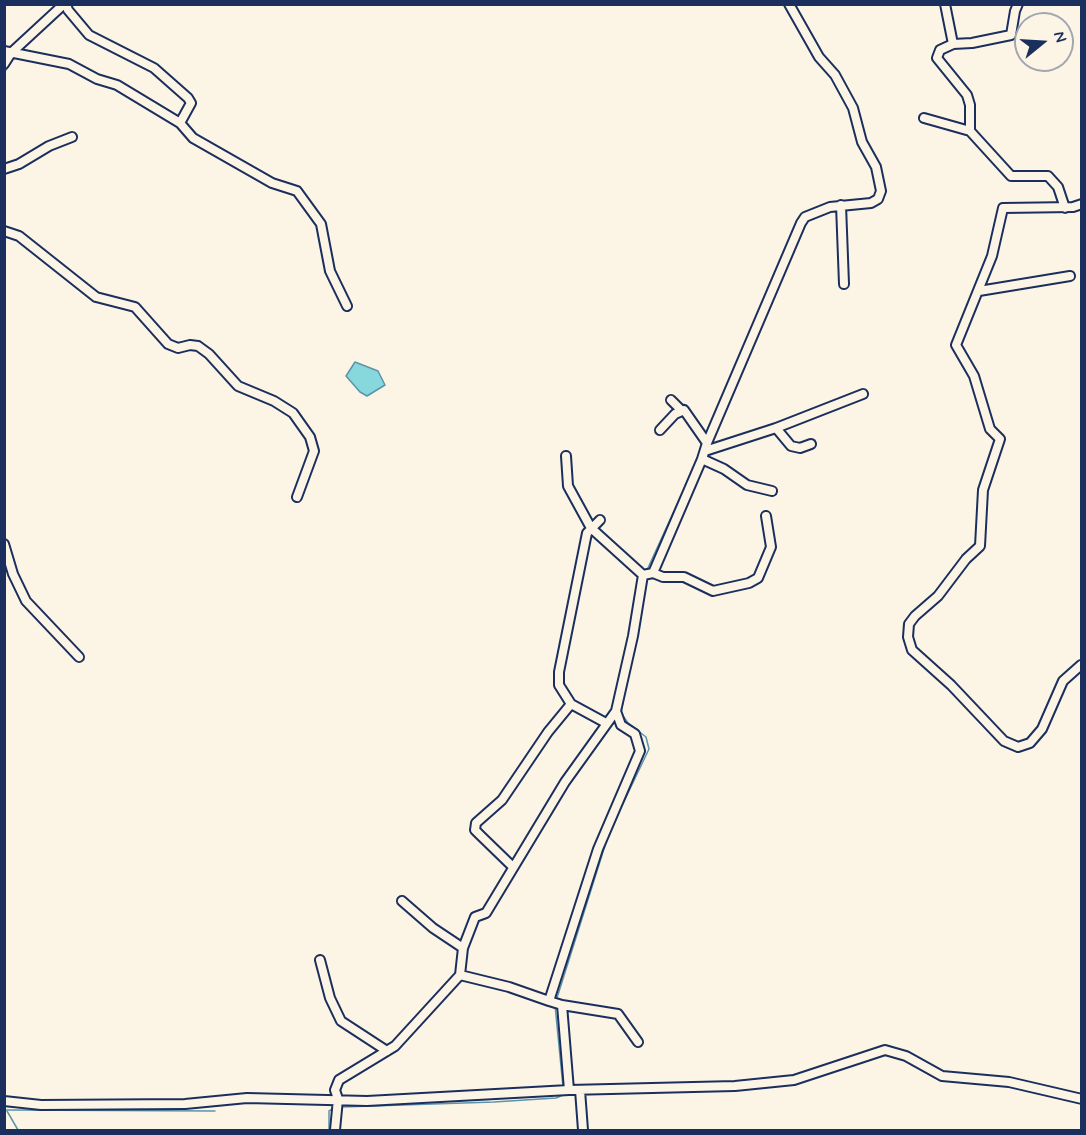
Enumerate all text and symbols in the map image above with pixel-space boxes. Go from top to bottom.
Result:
north arrow [1014,12,1074,72]
text: N [1048,29,1071,45]

